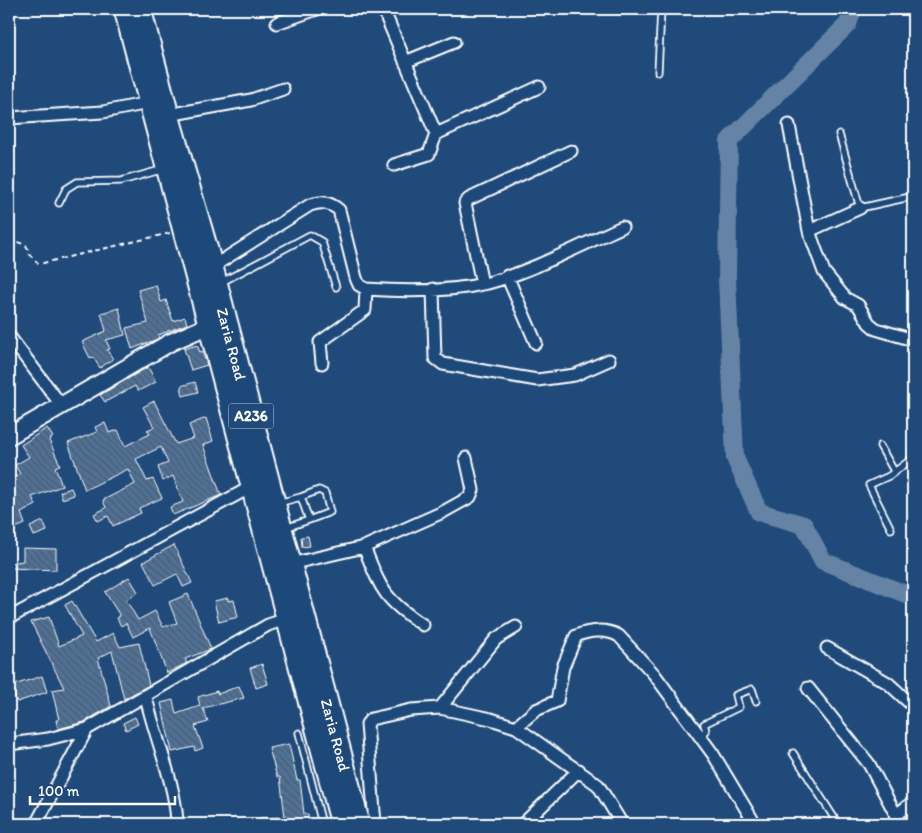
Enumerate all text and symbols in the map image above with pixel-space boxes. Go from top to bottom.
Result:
street label: Zaria Road [213,306,250,383]
road number: A236 [228,404,274,428]
street label: Zaria Road [317,697,354,774]
scale bar [30,773,175,805]
text: 100 m [38,782,80,800]

